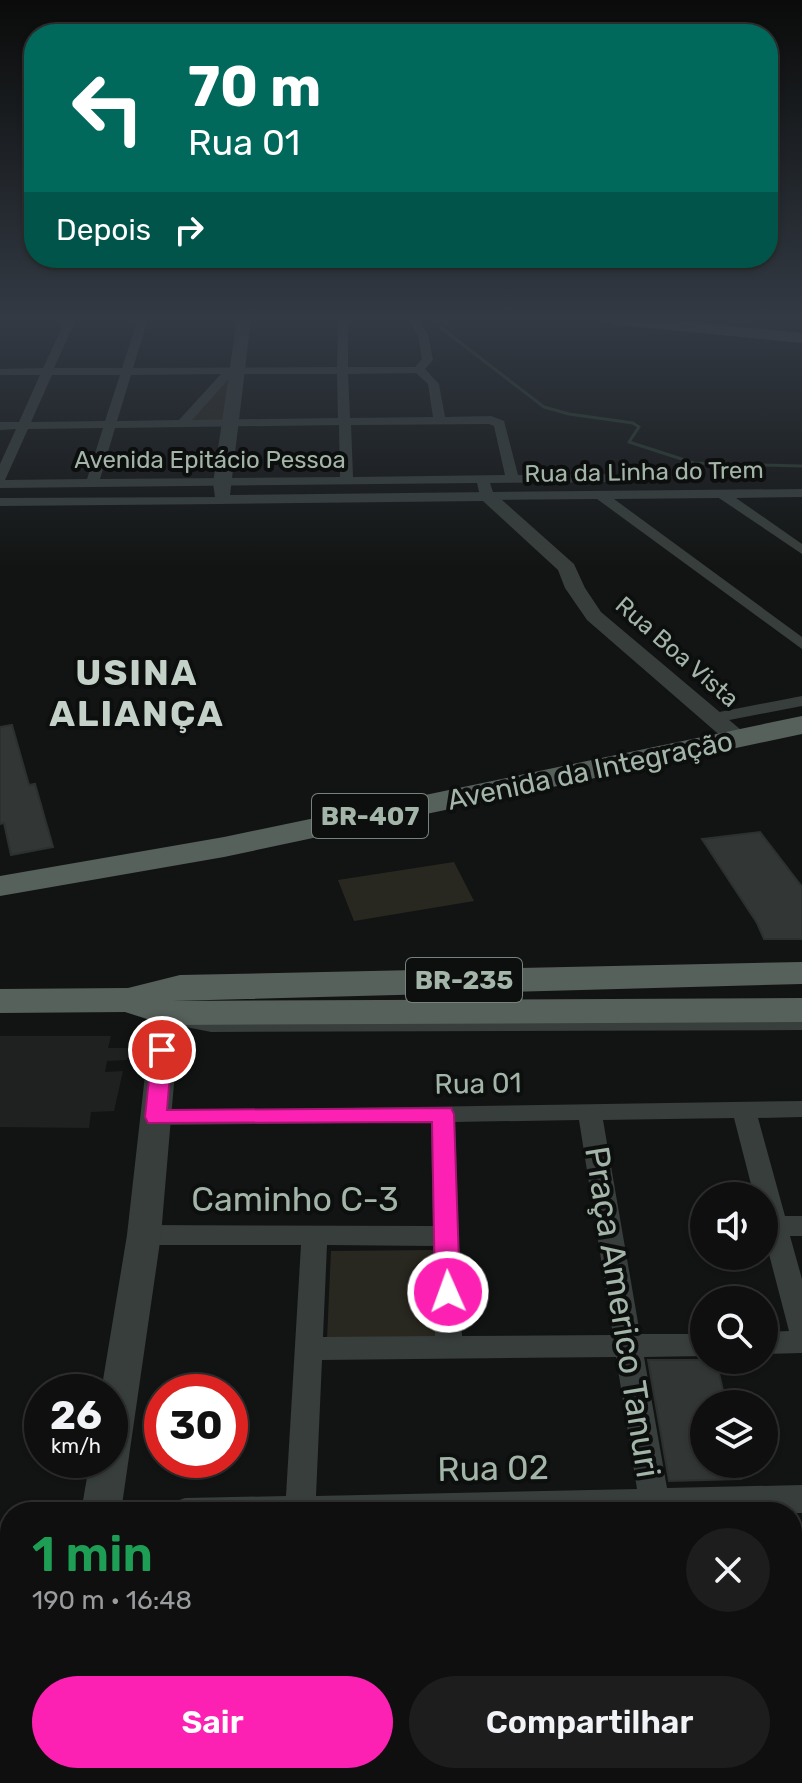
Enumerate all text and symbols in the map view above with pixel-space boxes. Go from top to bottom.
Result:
text: 70 m [188,54,321,120]
icon: left [56,56,160,160]
text: Rua 01 [188,121,300,164]
icon: right [167,208,211,252]
text: Depois [56,212,151,248]
street label: Avenida Epitácio Pessoa [74,446,346,474]
street label: Rua da Linha do Trem [524,456,764,488]
street label: Rua Boa Vista [610,591,744,713]
district label: USINA ALIANÇA [49,651,225,735]
street label: Avenida da Integração [444,724,736,817]
road number: BR-407 [312,794,428,838]
road number: BR-235 [406,958,522,1002]
pin [128,1016,196,1084]
icon: arrive [140,1028,184,1072]
street label: Rua 01 [434,1066,522,1101]
street label: Praça Americo Tanuri [576,1144,669,1481]
street label: Caminho C-3 [191,1179,399,1220]
map controls [690,1182,778,1478]
button: sound [690,1182,778,1270]
position arrow [406,1250,490,1334]
button: search [690,1286,778,1374]
speed limit sign: 30 [144,1374,248,1478]
button: layers [690,1390,778,1478]
text: 26 [50,1392,102,1439]
text: km/h [51,1434,101,1458]
street label: Rua 02 [437,1447,549,1490]
text: 1 min [32,1526,153,1583]
button: close [686,1528,770,1612]
text: 190 m · 16:48 [32,1585,192,1616]
button: Sair [32,1676,393,1768]
button: Compartilhar [409,1676,770,1768]

